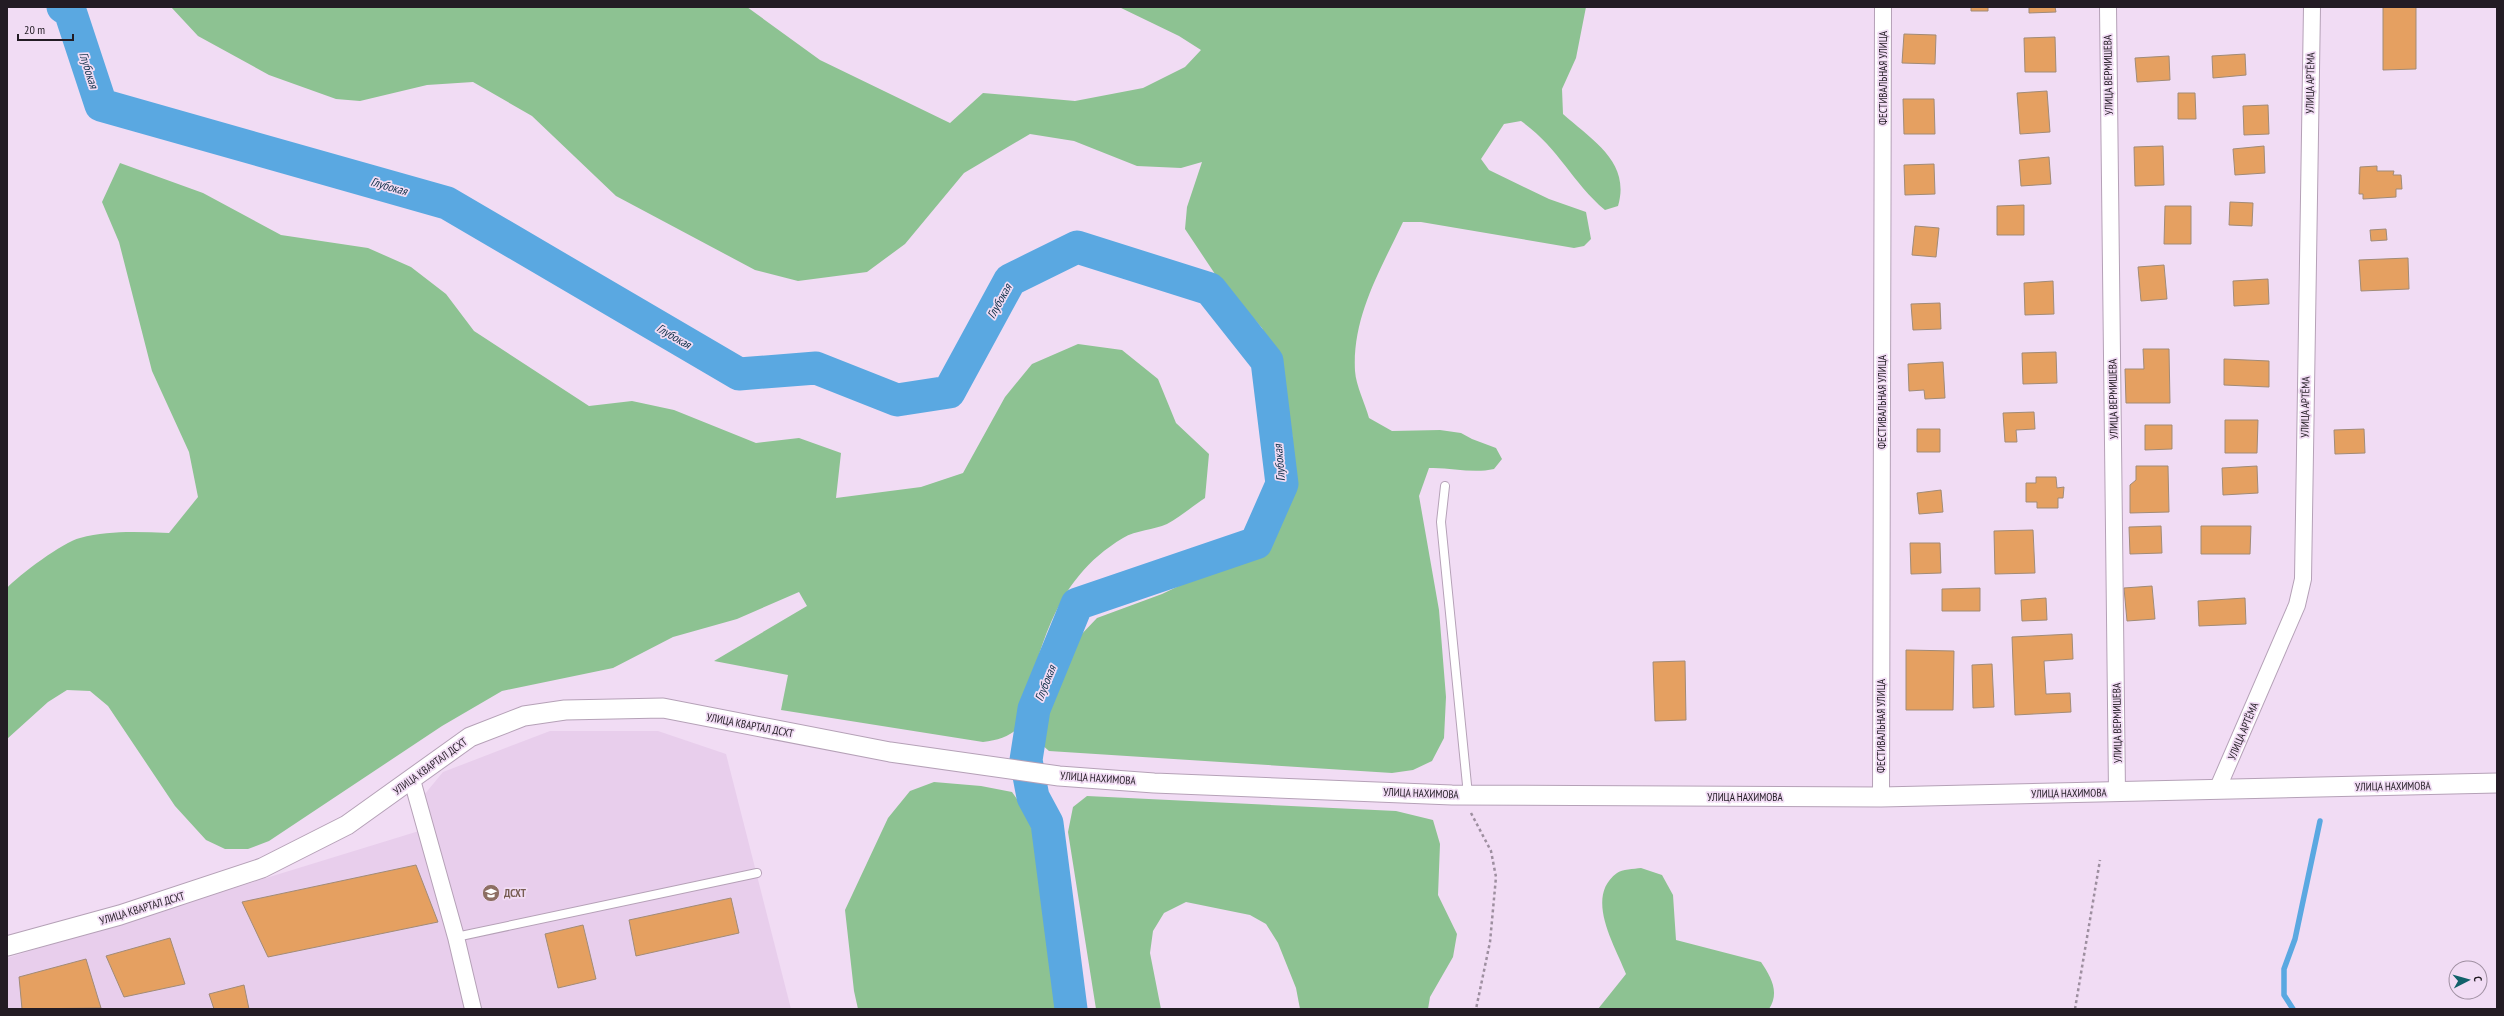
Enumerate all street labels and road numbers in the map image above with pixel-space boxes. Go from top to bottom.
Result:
street label: ФЕСТИВАЛЬНАЯ УЛИЦА [1876,30,1890,125]
street label: УЛИЦА ВЕРМИШЕВА [2100,34,2116,115]
street label: УЛИЦА АРТЁМА [2302,52,2318,114]
street label: ФЕСТИВАЛЬНАЯ УЛИЦА [1875,354,1889,449]
street label: УЛИЦА ВЕРМИШЕВА [2105,358,2121,439]
street label: УЛИЦА АРТЁМА [2297,376,2313,438]
street label: ФЕСТИВАЛЬНАЯ УЛИЦА [1874,678,1888,773]
street label: УЛИЦА ВЕРМИШЕВА [2109,682,2125,763]
street label: УЛИЦА АРТЁМА [2225,699,2262,762]
street label: УЛИЦА КВАРТАЛ ДСХТ [705,710,795,740]
street label: УЛИЦА КВАРТАЛ ДСХТ [390,734,470,798]
street label: УЛИЦА НАХИМОВА [1060,768,1137,788]
street label: УЛИЦА НАХИМОВА [2355,778,2432,794]
street label: УЛИЦА НАХИМОВА [1383,785,1460,801]
street label: УЛИЦА НАХИМОВА [2031,785,2108,801]
street label: УЛИЦА НАХИМОВА [1707,790,1784,804]
street label: УЛИЦА КВАРТАЛ ДСХТ [98,888,186,928]

